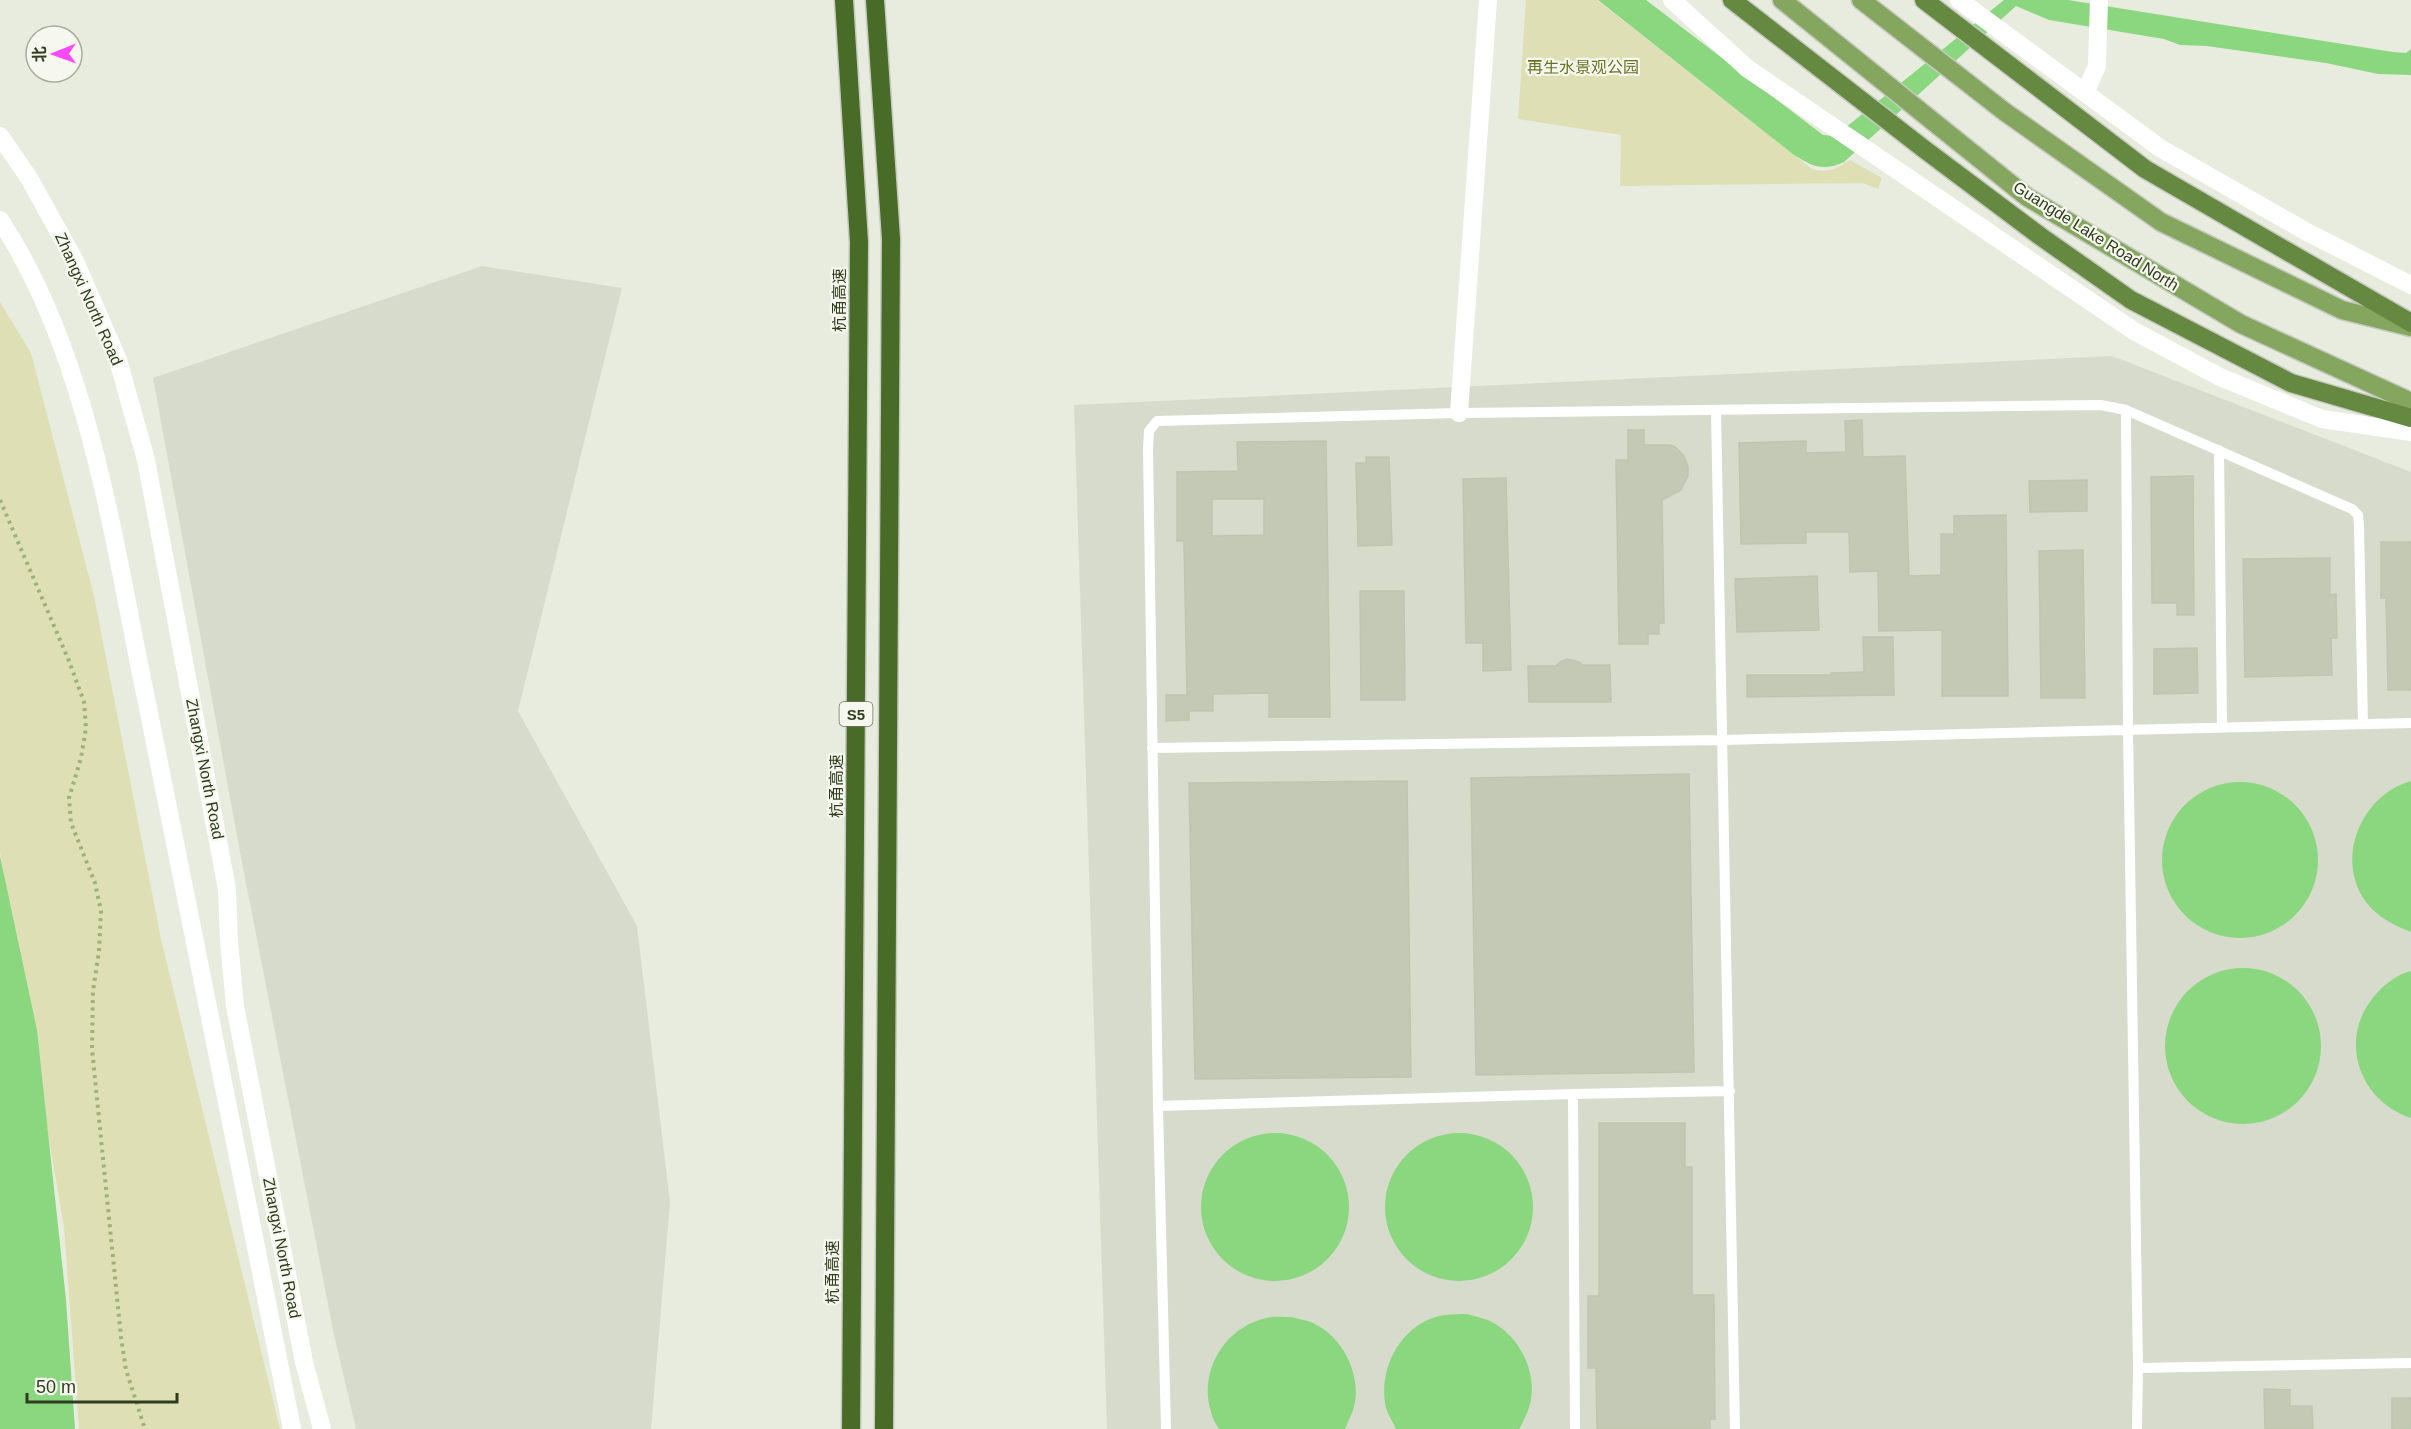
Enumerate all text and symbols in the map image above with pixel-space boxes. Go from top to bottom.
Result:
north arrow [24,24,84,84]
text: 北 [31,46,48,62]
park label: 再生水景观公园 [1527,59,1639,76]
street label: Guangde Lake Road North [2010,178,2182,294]
street label: Zhangxi North Road [52,230,126,368]
street label: 杭甬高速 [831,268,848,332]
street label: Zhangxi North Road [183,697,227,841]
road number: S5 [840,702,872,726]
street label: 杭甬高速 [828,754,845,818]
street label: Zhangxi North Road [260,1176,304,1320]
street label: 杭甬高速 [824,1240,841,1304]
scale bar [27,1366,177,1404]
text: 50 m [36,1377,76,1397]

